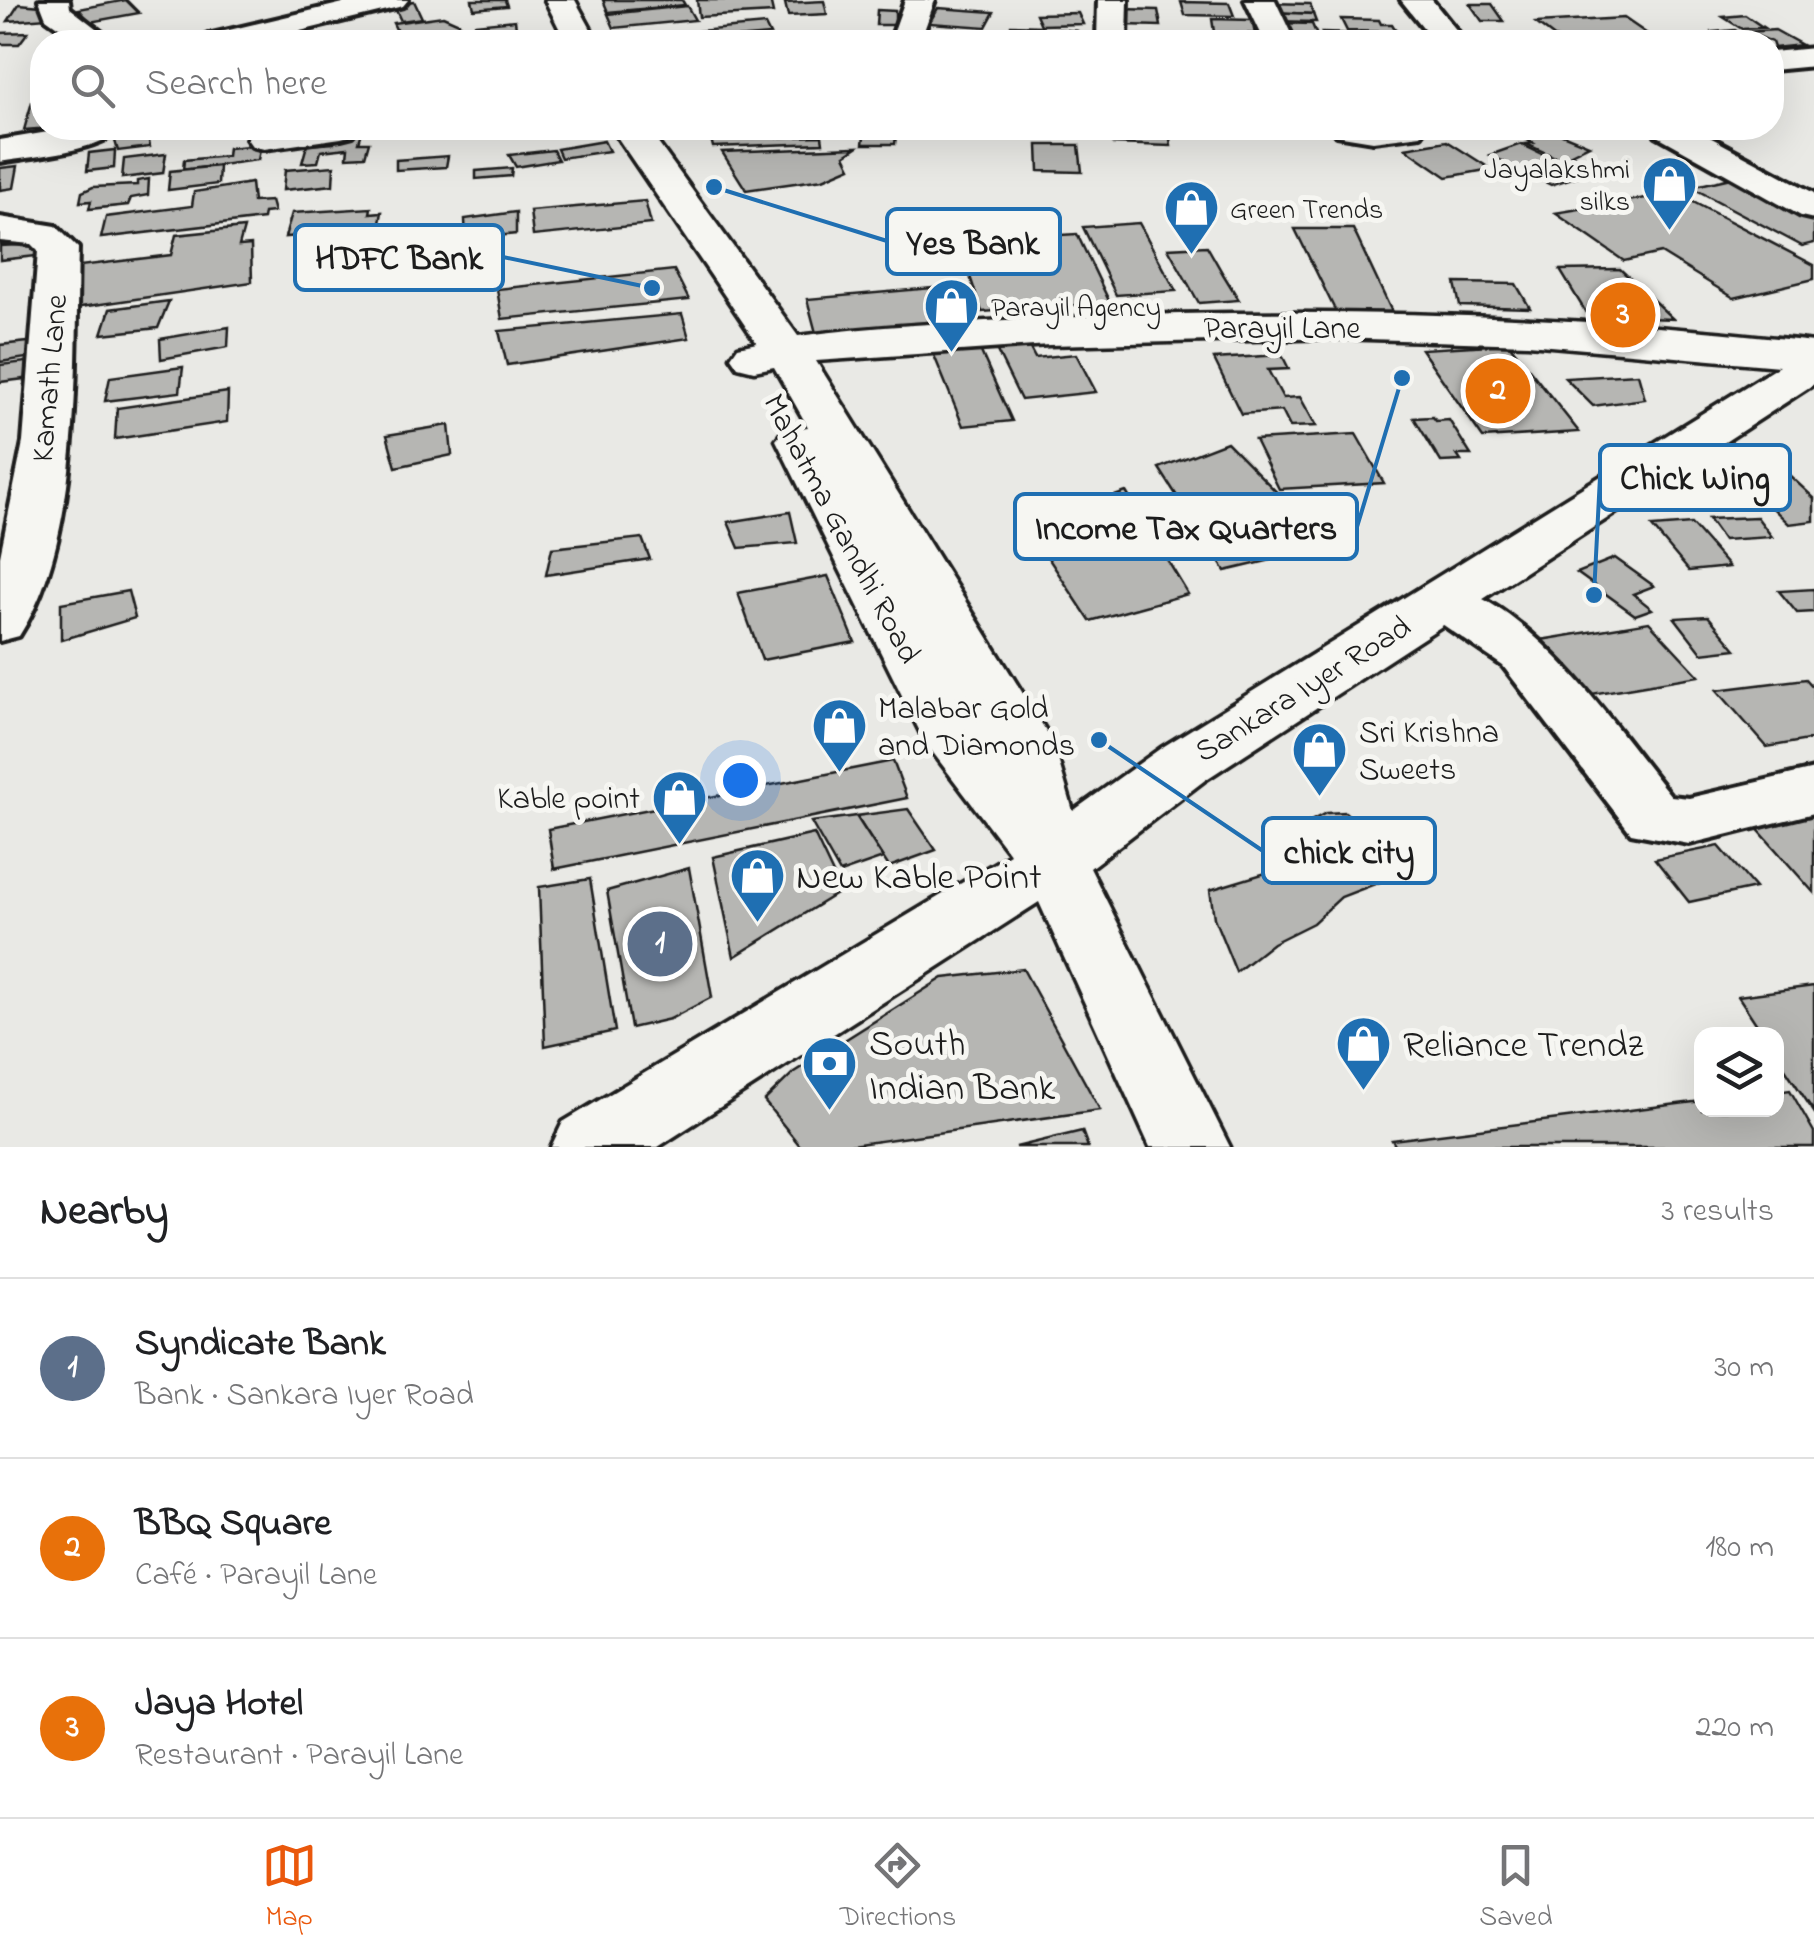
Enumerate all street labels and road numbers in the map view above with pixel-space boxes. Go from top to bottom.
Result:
street label: Kamath Lane [21,292,82,464]
street label: Parayil Lane [1203,307,1361,354]
street label: Mahatma Gandhi Road [749,386,931,673]
street label: Sankara Iyer Road [1187,606,1421,776]

